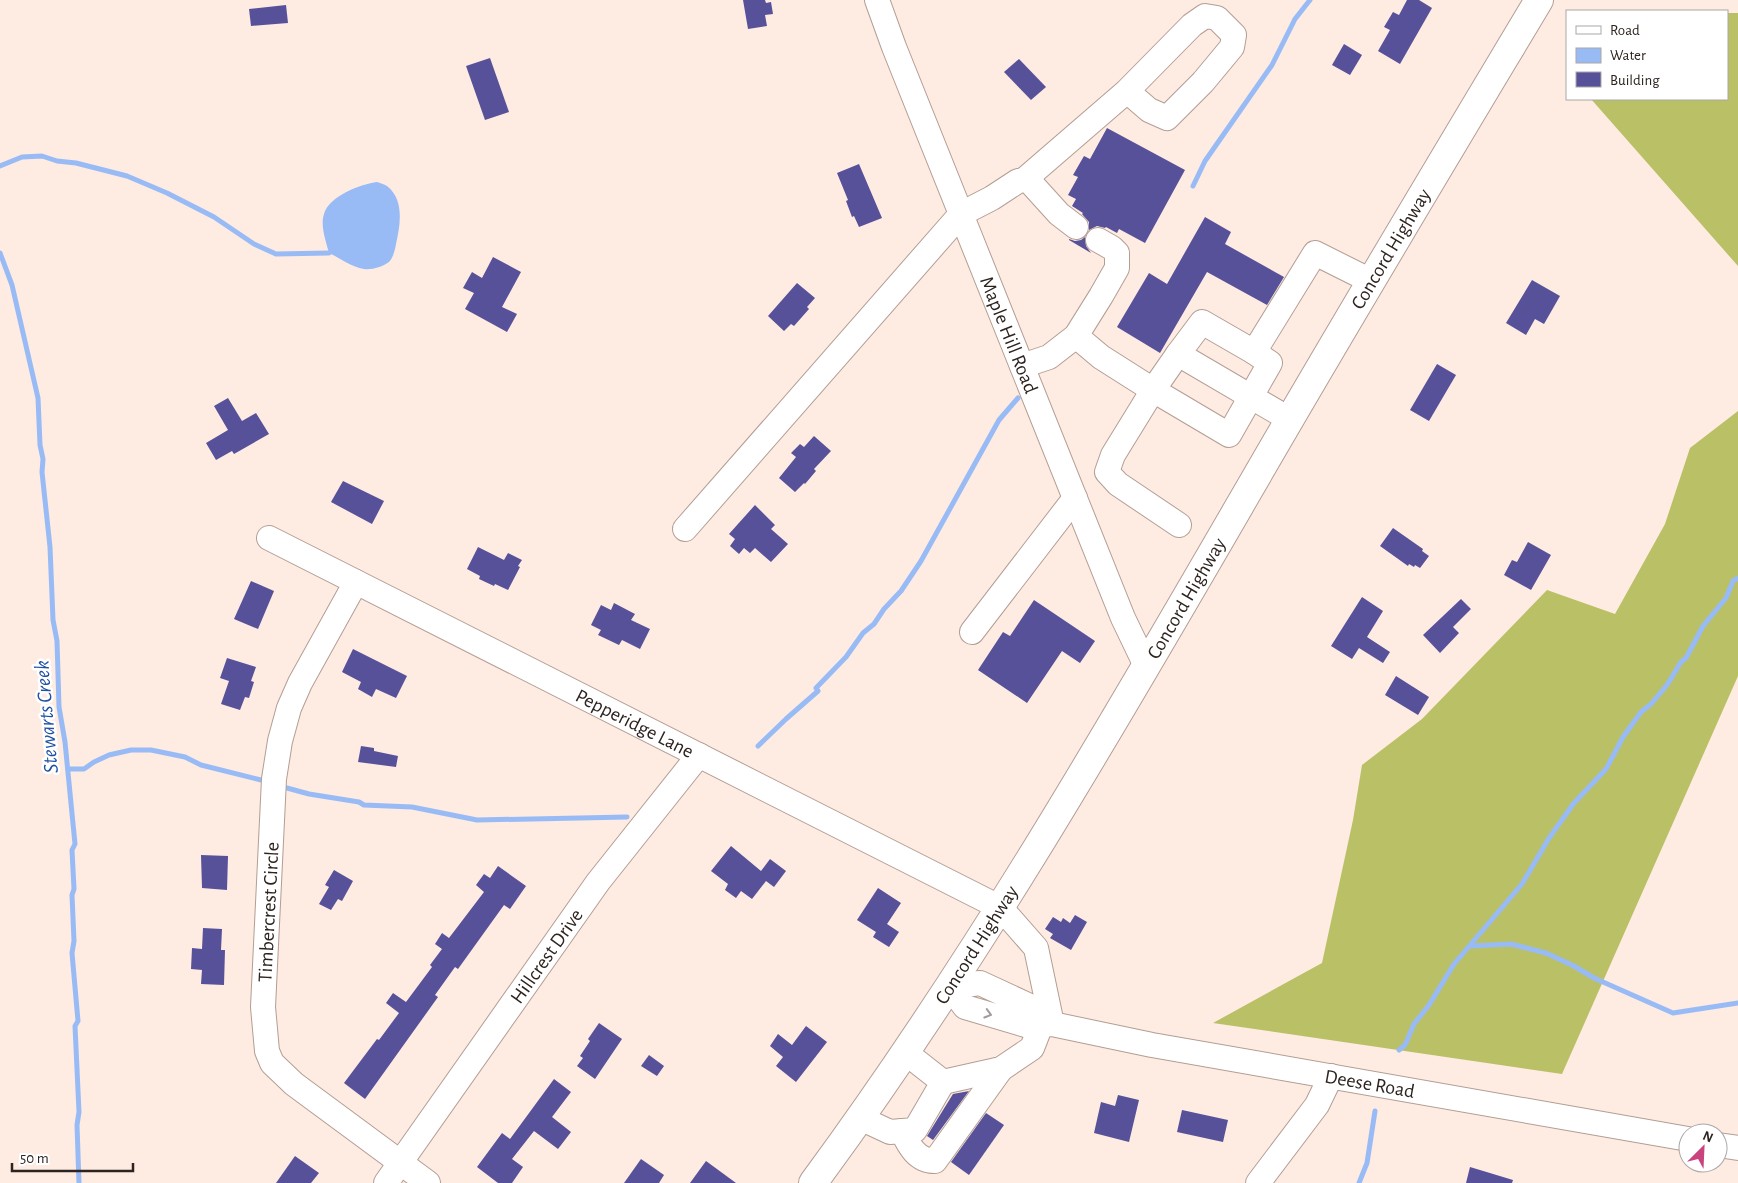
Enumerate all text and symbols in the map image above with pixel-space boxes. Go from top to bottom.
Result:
legend [1566,10,1728,100]
text: Road [1610,23,1640,38]
text: Water [1610,48,1646,63]
text: Building [1610,73,1660,88]
street label: Concord Highway [1348,185,1435,313]
street label: Maple Hill Road [976,274,1041,396]
street label: Concord Highway [1144,534,1230,663]
water label: Stewarts Creek [31,659,62,774]
street label: Pepperidge Lane [572,686,697,762]
street label: Timbercrest Circle [255,841,283,983]
street label: Concord Highway [932,882,1022,1008]
street label: Hillcrest Drive [507,905,587,1007]
one-way arrow [983,1008,991,1018]
street label: Deese Road [1323,1066,1416,1102]
north arrow [1678,1123,1728,1173]
text: N [1701,1129,1715,1145]
scale bar [12,1140,134,1172]
text: 50 m [20,1151,49,1166]

